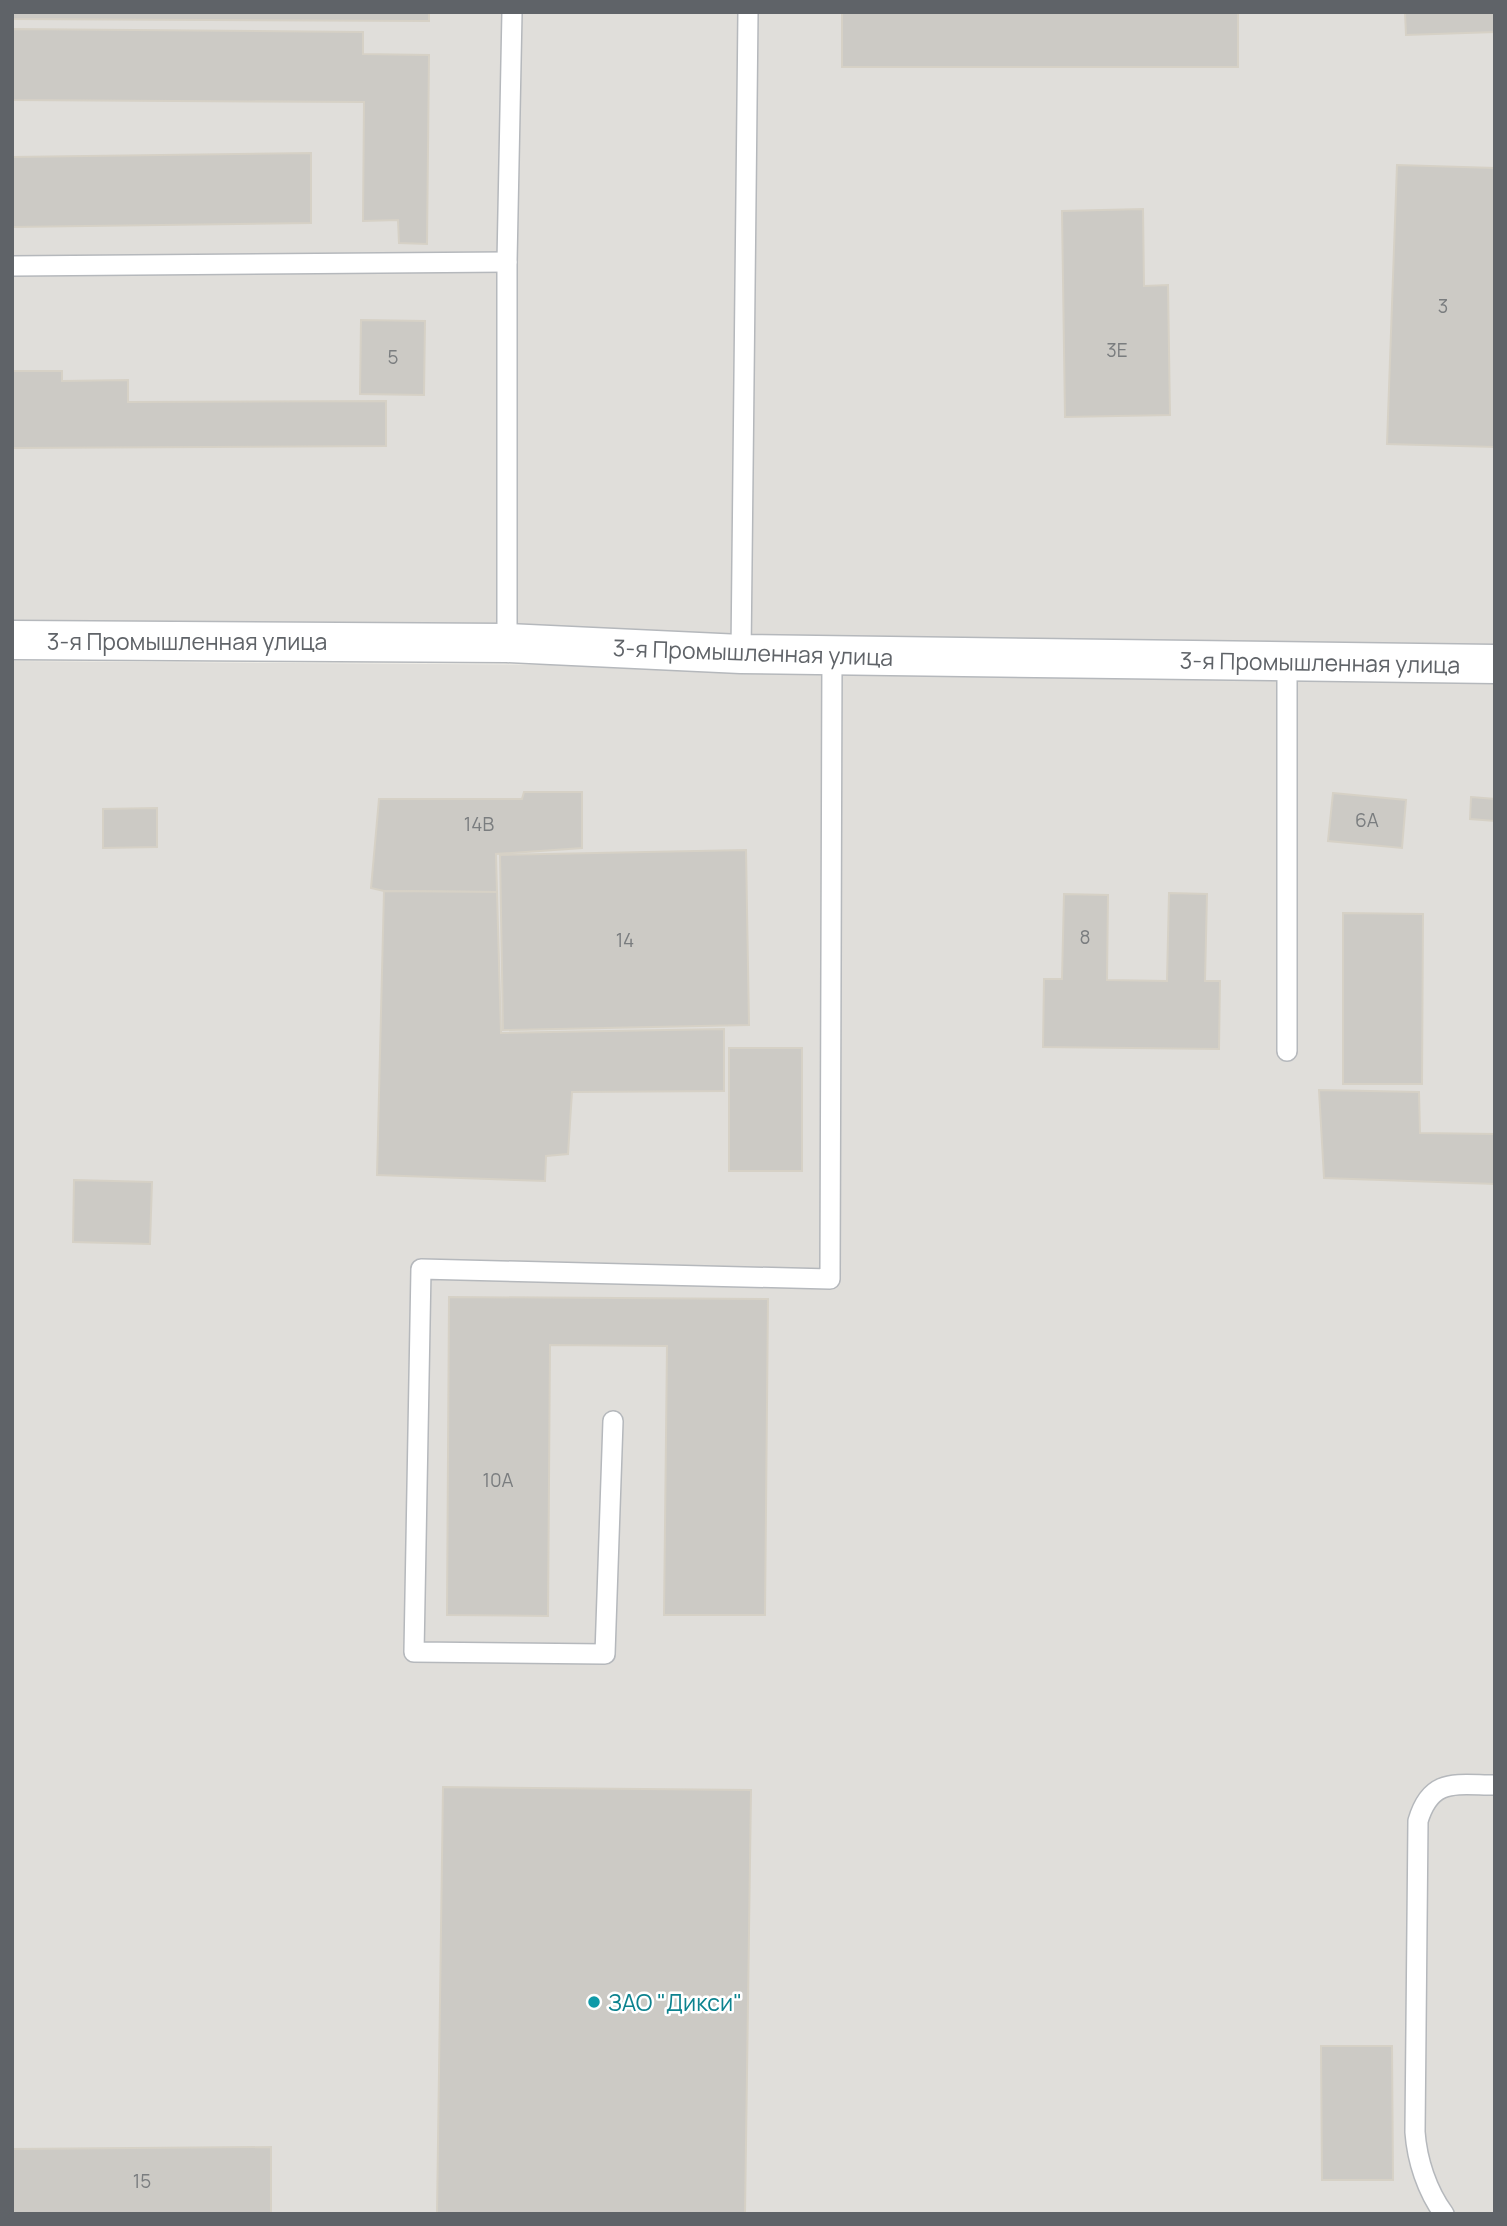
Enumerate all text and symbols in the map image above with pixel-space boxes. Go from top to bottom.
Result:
house number: 3 [1438,293,1448,319]
house number: 3Е [1106,337,1128,363]
house number: 5 [388,344,399,370]
street label: 3-я Промышленная улица [47,625,327,657]
street label: 3-я Промышленная улица [612,631,894,673]
street label: 3-я Промышленная улица [1179,644,1461,680]
house number: 6А [1355,807,1379,833]
house number: 14В [464,811,494,837]
house number: 8 [1079,924,1091,950]
house number: 14 [616,927,634,953]
house number: 10А [482,1467,514,1493]
place label: ЗАО "Дикси" [608,1986,742,2018]
marker: ЗАО "Дикси" [586,1994,602,2010]
house number: 15 [133,2168,151,2194]

